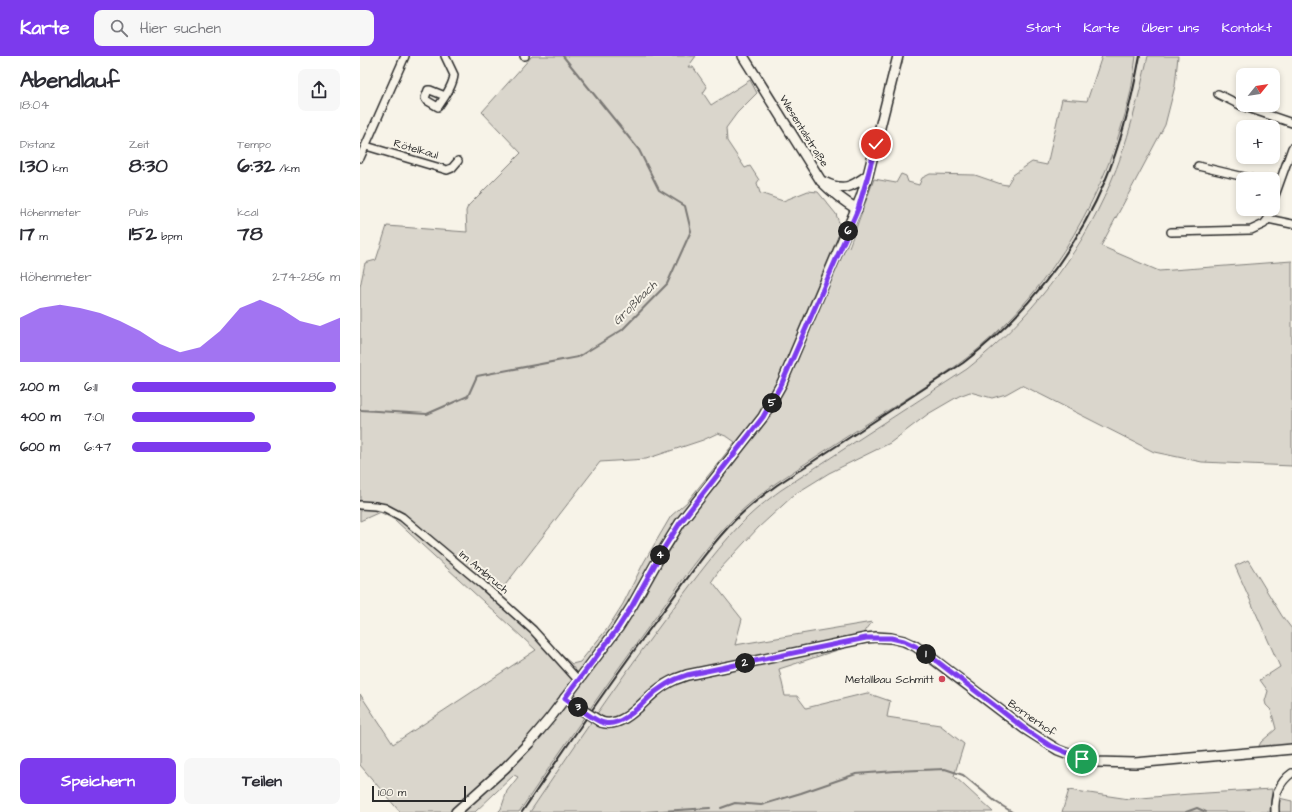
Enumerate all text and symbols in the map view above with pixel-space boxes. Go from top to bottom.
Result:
search box [94,10,374,46]
text: Karte [20,15,70,42]
icon: search [108,17,130,39]
text: Hier suchen [140,18,221,39]
text: Start [1026,18,1061,38]
text: Karte [1083,18,1120,38]
text: Über uns [1142,18,1200,38]
text: Kontakt [1222,18,1272,38]
text: Abendlauf [20,65,120,96]
north arrow [1236,68,1280,112]
map controls [1236,68,1280,216]
button: share [298,69,340,111]
street label: Wiesentalstraße [776,92,832,170]
text: 18:04 [20,96,49,114]
button: + [1236,120,1280,164]
pin [859,127,893,161]
icon: check [865,133,887,155]
street label: Rötelkaul [392,135,440,163]
text: Distanz [20,137,55,152]
text: Zeit [129,137,149,152]
text: Tempo [237,137,271,152]
text: 1.30 [20,152,48,180]
text: 8:30 [129,152,168,180]
text: 6:32 [237,152,275,180]
text: km [48,161,68,176]
text: /km [275,161,300,176]
button: − [1236,172,1280,216]
text: Höhenmeter [20,205,81,220]
text: Puls [129,205,149,220]
text: kcal [237,205,258,220]
text: 17 [20,220,35,248]
text: 152 [129,220,157,248]
text: 78 [237,220,263,248]
pin: 6 [838,221,858,241]
text: 6 [845,223,851,238]
text: m [35,229,48,244]
text: bpm [157,229,182,244]
text: Höhenmeter [20,268,92,286]
text: 274–286 m [272,268,340,286]
water label: Großbach [609,276,662,329]
text: 200 m [20,378,59,396]
text: 6:11 [84,378,98,396]
pin: 5 [762,393,782,413]
text: 5 [768,395,776,410]
text: 400 m [20,408,61,426]
text: 7:01 [84,408,104,426]
text: 600 m [20,438,60,456]
text: 6:47 [84,438,111,456]
pin: 4 [650,545,670,565]
street label: Im Ambruch [456,547,512,598]
text: 4 [656,547,664,562]
pin: 1 [916,644,936,664]
text: 1 [925,646,927,661]
pin: 2 [735,653,755,673]
text: 2 [742,655,748,670]
place label: Metallbau Schmitt [845,672,935,687]
marker: Metallbau Schmitt [937,674,947,684]
street label: Bornerhof [1005,696,1060,740]
pin: 3 [568,697,588,717]
text: 3 [575,699,581,714]
pin [1065,742,1099,776]
icon: arrive [1071,748,1093,770]
button: Speichern [20,758,176,804]
button: Teilen [184,758,340,804]
scale bar [372,784,466,803]
text: 100 m [378,785,406,800]

